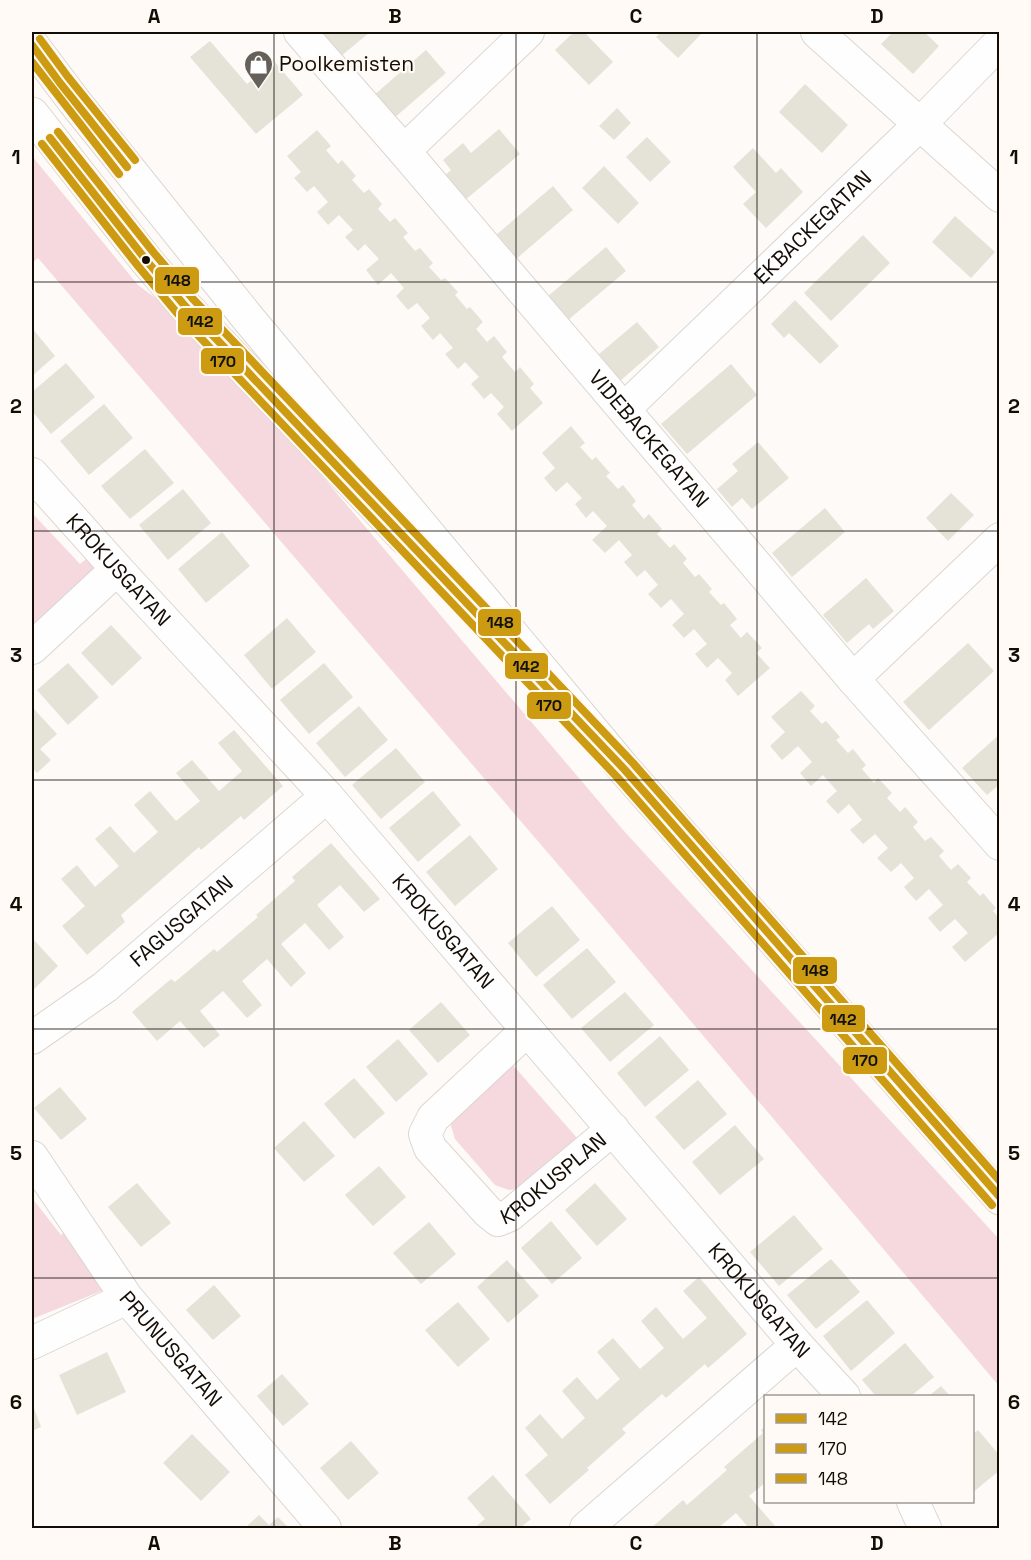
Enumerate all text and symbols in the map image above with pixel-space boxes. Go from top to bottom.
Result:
text: A [148,3,161,29]
text: B [388,3,402,29]
text: C [630,3,643,29]
text: D [870,3,884,29]
shop icon: Poolkemisten [242,48,274,90]
place label: Poolkemisten [279,50,414,77]
text: 1 [11,144,21,170]
text: 1 [1009,144,1019,170]
street label: EKBACKEGATAN [748,164,877,290]
unlabelled marker [140,254,152,266]
line badge: 148 [154,266,200,295]
text: 148 [163,270,191,291]
line badge: 142 [177,307,223,336]
text: 142 [187,311,213,332]
line badge: 170 [200,347,245,375]
text: 170 [210,351,236,372]
street label: VIDEBACKEGATAN [583,364,715,513]
text: 2 [10,393,22,419]
text: 2 [1008,393,1020,419]
street label: KROKUSGATAN [61,507,177,632]
line badge: 148 [477,608,522,637]
text: 148 [486,612,514,633]
text: 3 [10,642,22,668]
text: 3 [1008,642,1020,668]
line badge: 142 [504,652,549,680]
text: 142 [513,656,539,677]
line badge: 170 [526,691,572,720]
text: 170 [536,695,562,716]
street label: KROKUSGATAN [386,868,500,994]
street label: FAGUSGATAN [124,869,238,973]
text: 4 [10,891,23,917]
text: 4 [1008,891,1021,917]
line badge: 148 [792,956,838,985]
text: 148 [801,960,829,981]
line badge: 142 [821,1004,866,1033]
text: 142 [830,1009,856,1030]
line badge: 170 [842,1046,888,1075]
text: 170 [852,1050,878,1071]
street label: KROKUSPLAN [496,1126,612,1231]
text: 5 [10,1140,22,1166]
text: 5 [1008,1140,1020,1166]
street label: KROKUSGATAN [703,1237,816,1364]
street label: PRUNUSGATAN [114,1285,228,1412]
text: 6 [10,1389,22,1415]
text: 6 [1008,1389,1020,1415]
legend [764,1395,974,1503]
text: 142 [818,1407,848,1430]
text: 170 [818,1437,847,1460]
text: 148 [818,1467,848,1490]
text: A [148,1530,161,1556]
text: B [388,1530,402,1556]
text: C [630,1530,643,1556]
text: D [870,1530,884,1556]

